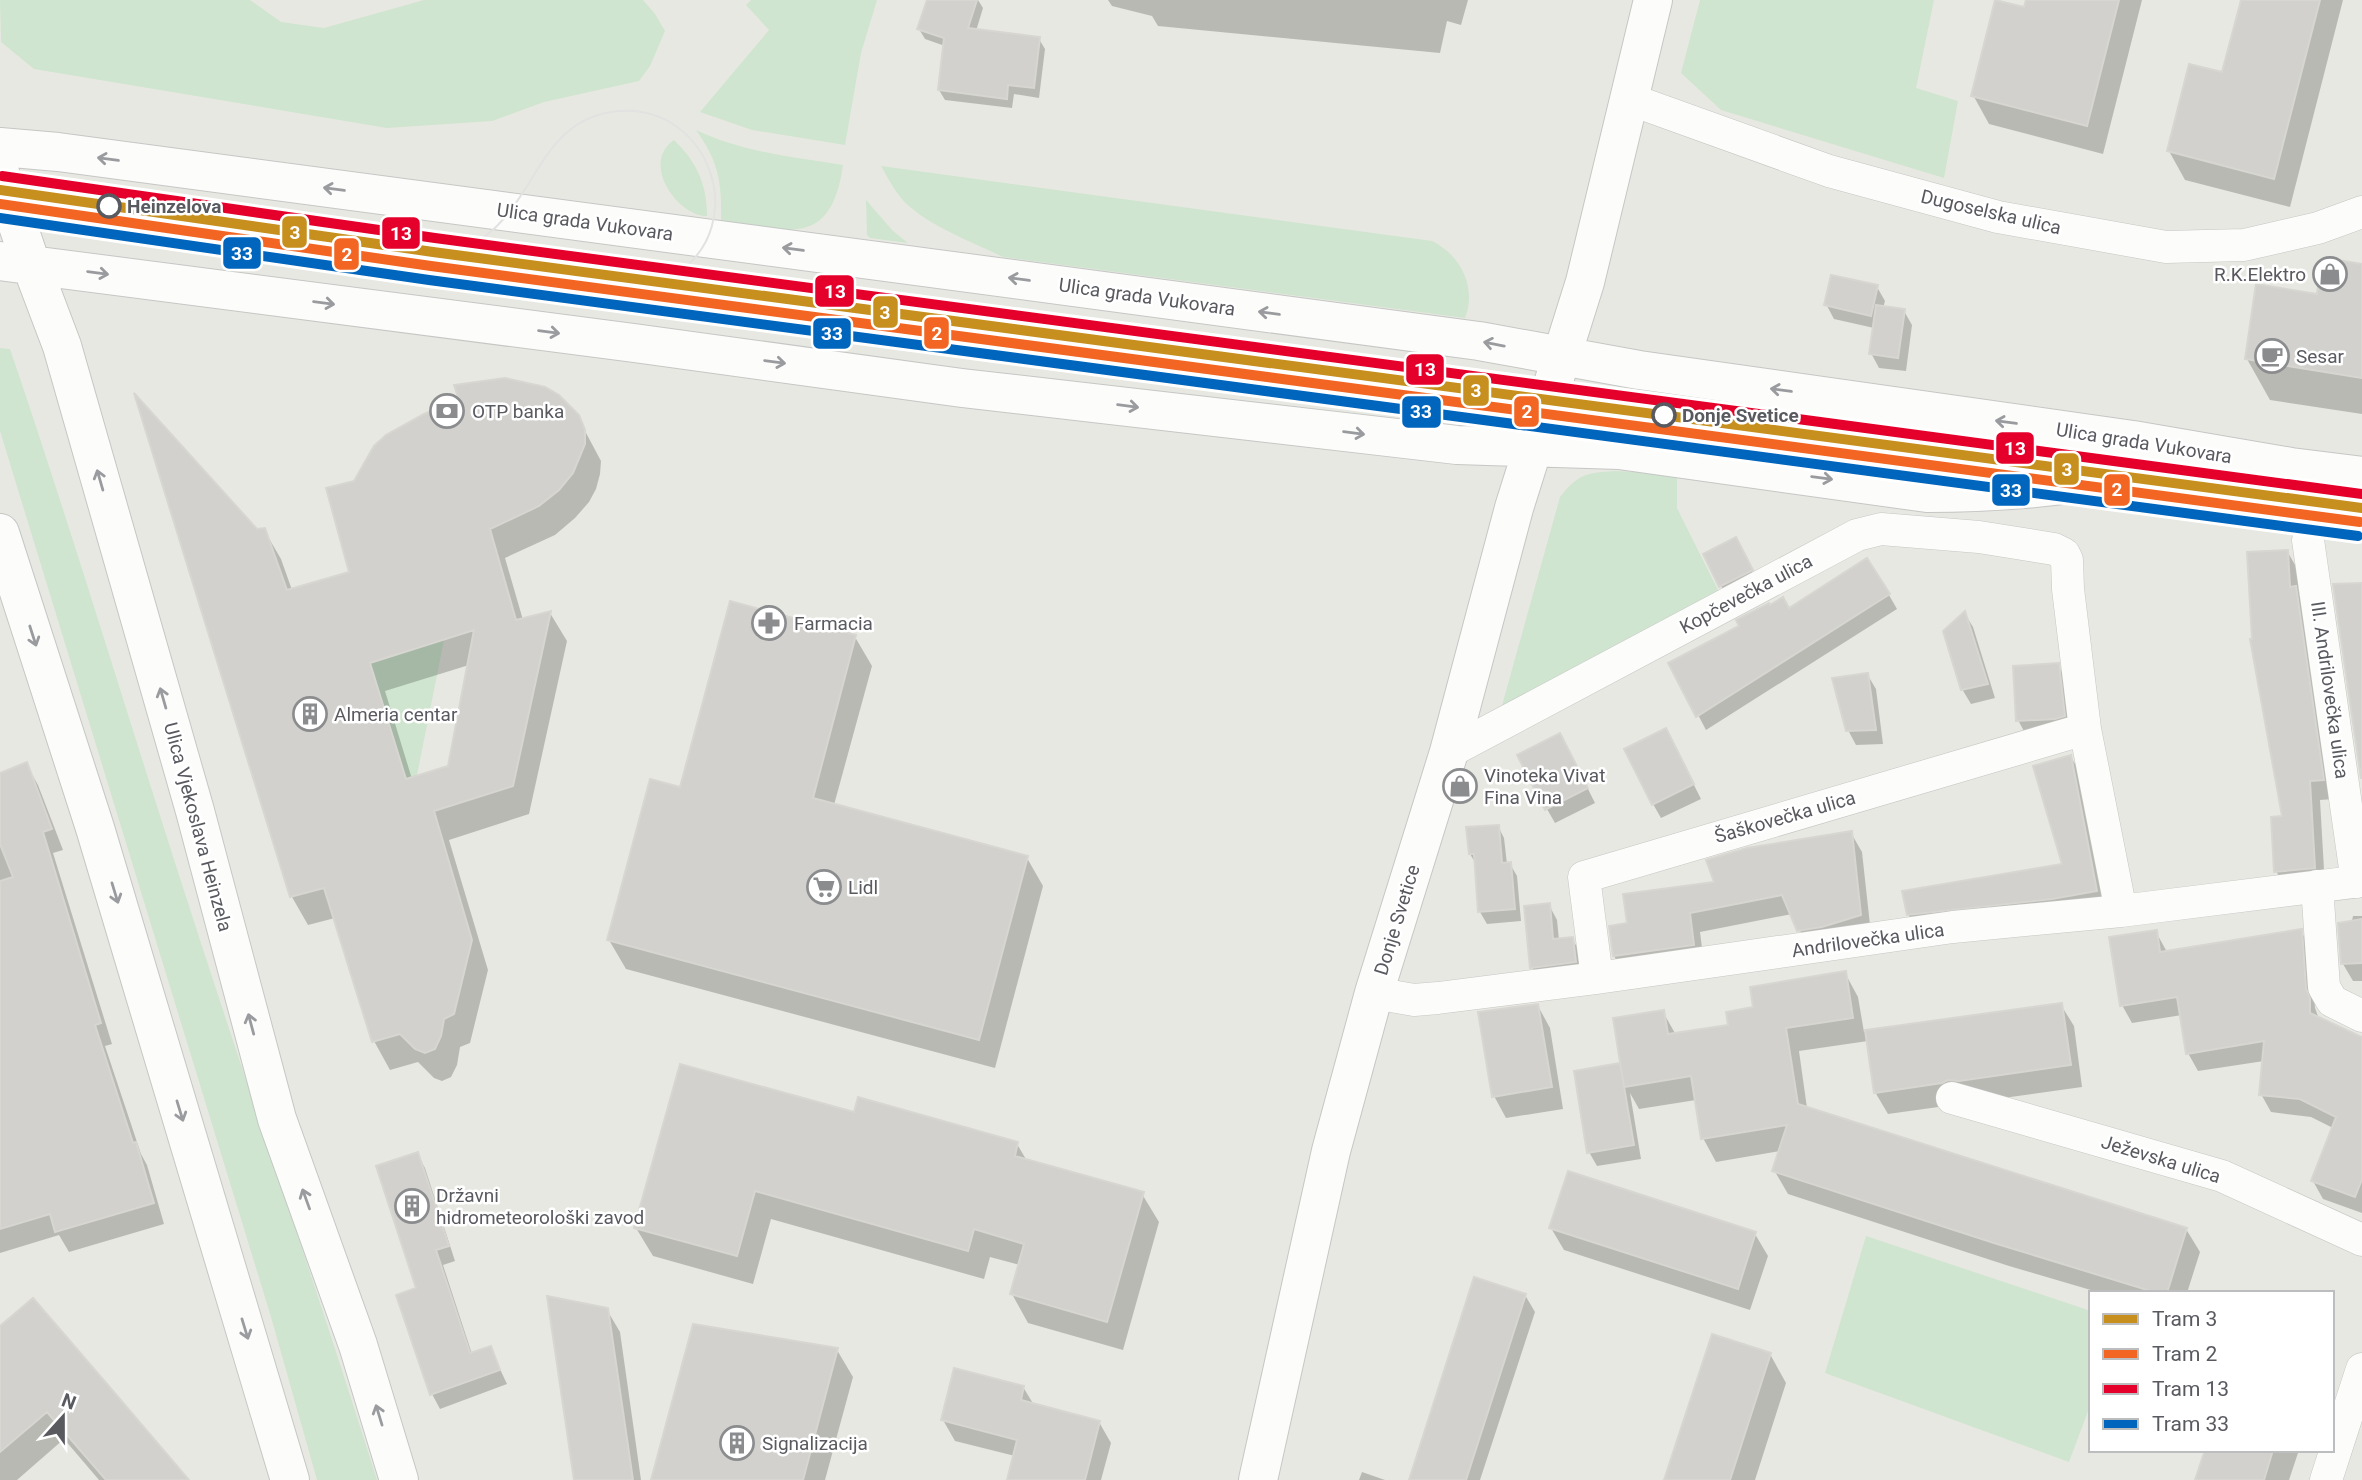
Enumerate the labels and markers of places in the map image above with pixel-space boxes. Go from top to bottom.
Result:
marker: Heinzelova [97,194,121,218]
place label: Heinzelova [127,195,221,218]
shop icon: R.K.Elektro [2311,255,2349,293]
place label: R.K.Elektro [2214,263,2306,286]
cafe icon: Sesar [2253,337,2291,375]
place label: Sesar [2296,345,2344,368]
bank icon: OTP banka [428,392,466,430]
place label: OTP banka [472,400,564,423]
marker: Donje Svetice [1652,403,1676,427]
place label: Donje Svetice [1682,404,1799,427]
pharmacy icon: Farmacia [750,604,788,642]
place label: Farmacia [794,612,873,635]
building icon: Almeria centar [291,695,329,733]
place label: Almeria centar [334,703,458,726]
place label: Vinoteka Vivat Fina Vina [1484,764,1605,809]
shop icon: Vinoteka Vivat Fina Vina [1441,767,1479,805]
supermarket icon: Lidl [805,868,843,906]
place label: Lidl [848,876,878,899]
place label: Državni hidrometeorološki zavod [436,1184,644,1229]
building icon: Državni hidrometeorološki zavod [393,1187,431,1225]
building icon: Signalizacija [718,1424,756,1462]
place label: Signalizacija [762,1432,868,1455]

